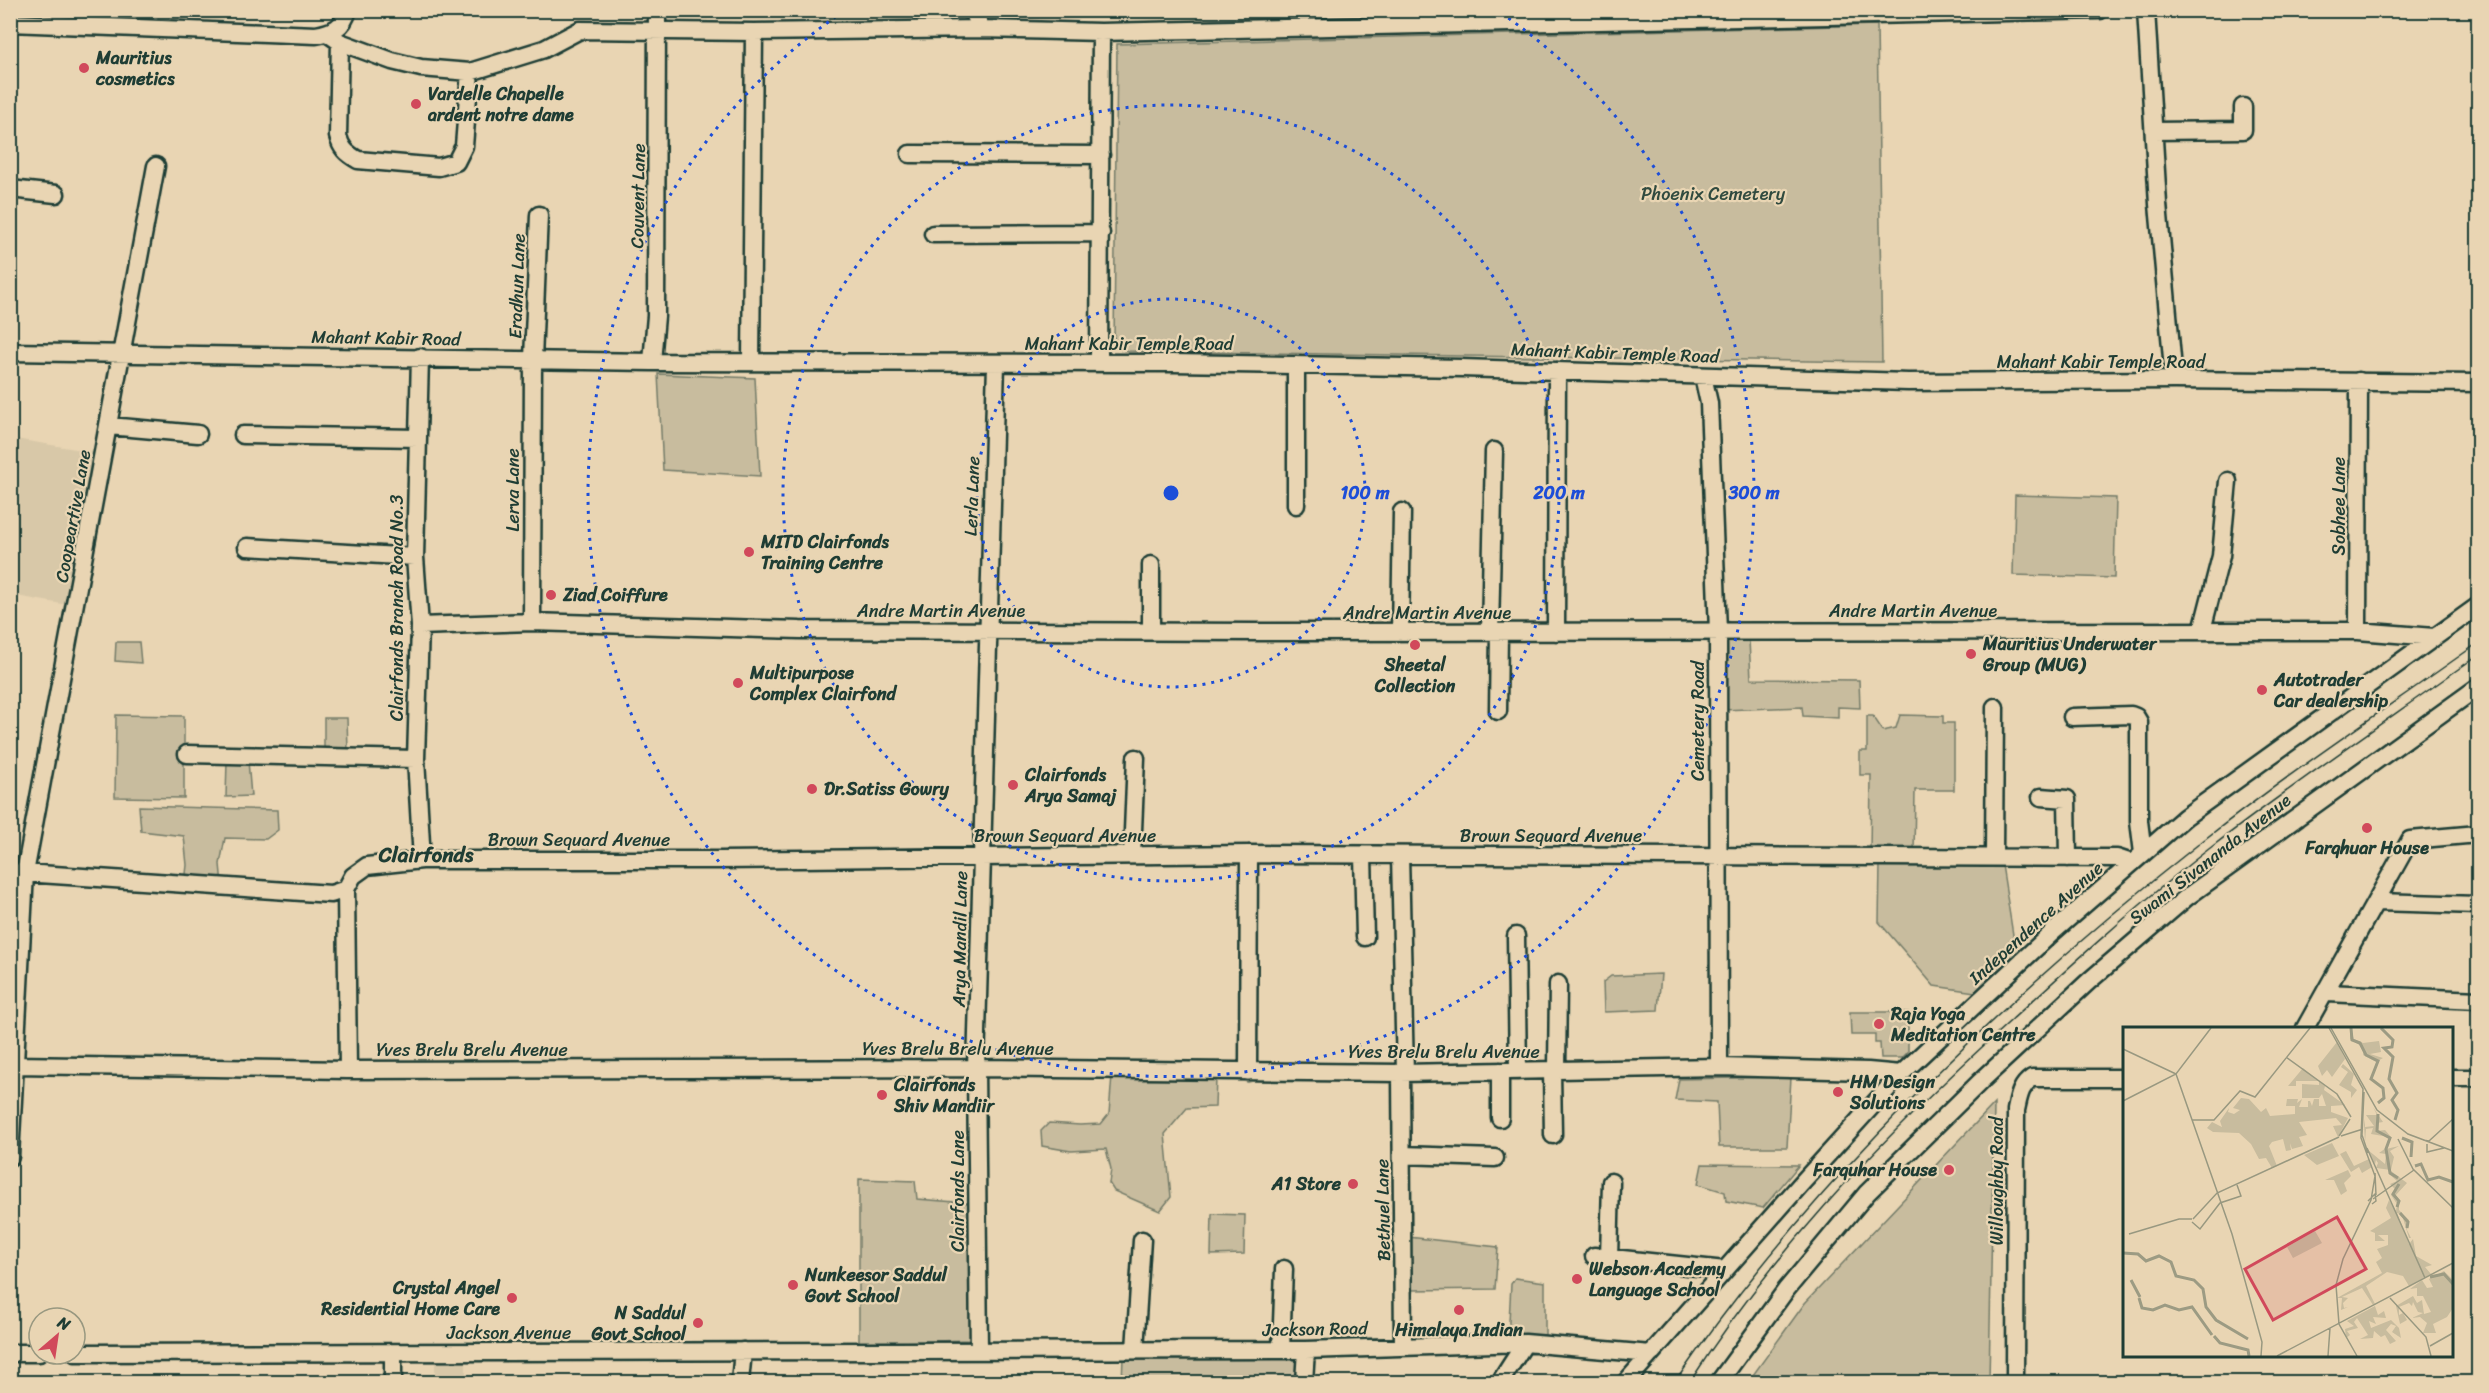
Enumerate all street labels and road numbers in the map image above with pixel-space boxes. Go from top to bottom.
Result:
street label: Couvent Lane [621,143,655,249]
street label: Eradhun Lane [499,233,535,339]
street label: Mahant Kabir Road [311,321,462,355]
street label: Mahant Kabir Temple Road [1025,328,1235,360]
street label: Mahant Kabir Temple Road [1510,333,1721,373]
street label: Mahant Kabir Temple Road [1997,346,2207,378]
street label: Coopeartive Lane [46,447,100,585]
street label: Lerva Lane [497,448,529,532]
street label: Lerla Lane [955,455,989,537]
street label: Sobhee Lane [2323,457,2355,555]
street label: Clairfonds Branch Road No.3 [381,495,413,721]
street label: Andre Martin Avenue [856,595,1025,627]
street label: Andre Martin Avenue [1828,595,1997,627]
street label: Andre Martin Avenue [1342,597,1511,629]
street label: Cemetery Road [1682,659,1714,781]
street label: Swami Sivananda Avenue [2122,785,2299,933]
street label: Brown Sequard Avenue [974,820,1156,852]
street label: Brown Sequard Avenue [1460,820,1642,852]
street label: Brown Sequard Avenue [488,824,670,856]
street label: Independence Avenue [1960,853,2111,993]
street label: Arya Mandil Lane [943,871,977,1008]
street label: Yves Brelu Brelu Avenue [862,1033,1054,1065]
street label: Yves Brelu Brelu Avenue [376,1034,568,1066]
street label: Yves Brelu Brelu Avenue [1348,1036,1540,1068]
street label: Willoughby Road [1981,1115,2013,1245]
street label: Clairfonds Lane [942,1130,974,1252]
street label: Bethuel Lane [1366,1159,1400,1261]
street label: Jackson Road [1261,1312,1369,1346]
street label: Jackson Avenue [446,1317,571,1349]

